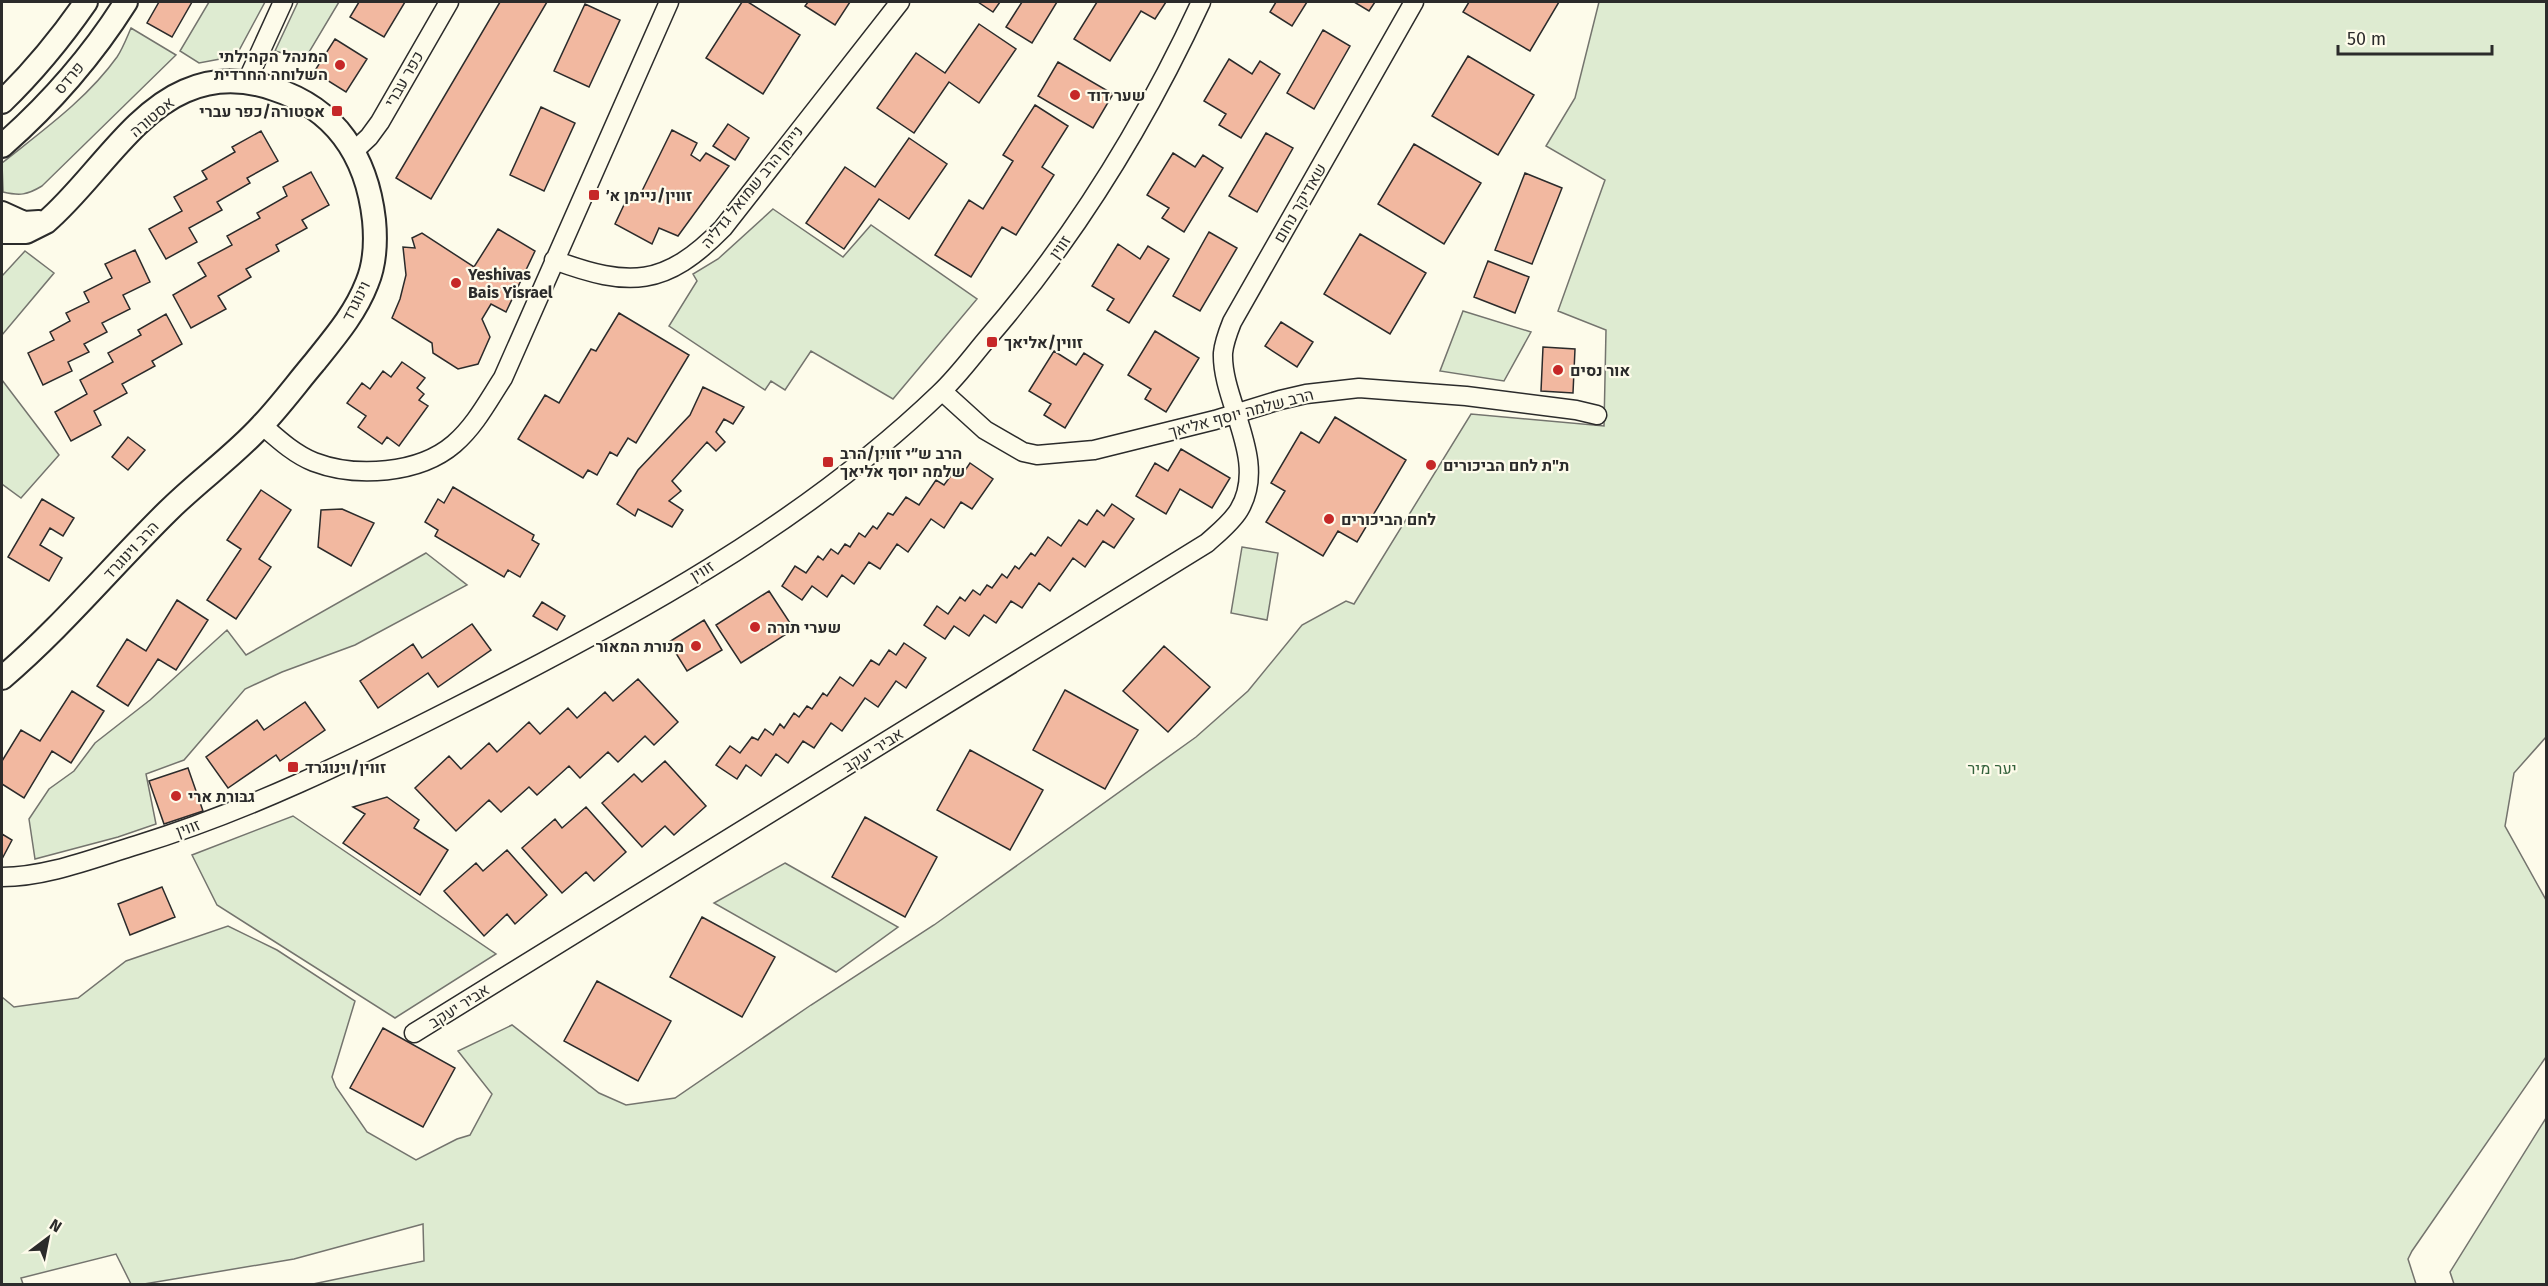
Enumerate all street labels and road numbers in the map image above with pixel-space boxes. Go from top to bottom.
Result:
street label: כפר עברי [380,48,428,110]
street label: פרדס [50,58,88,98]
street label: אסטורה [126,93,178,141]
street label: ניימן הרב שמואל גדליה [697,122,807,252]
street label: שאדיקר נחום [1270,160,1330,246]
street label: זווין [1045,231,1075,263]
street label: וינוגרד [338,278,374,324]
street label: הרב שלמה יוסף אליאך [1166,384,1316,442]
street label: הרב וינוגרד [99,517,163,583]
street label: זווין [687,556,718,585]
street label: אביר יעקב [839,724,907,776]
street label: זווין [173,815,203,841]
street label: אביר יעקב [425,980,493,1032]

